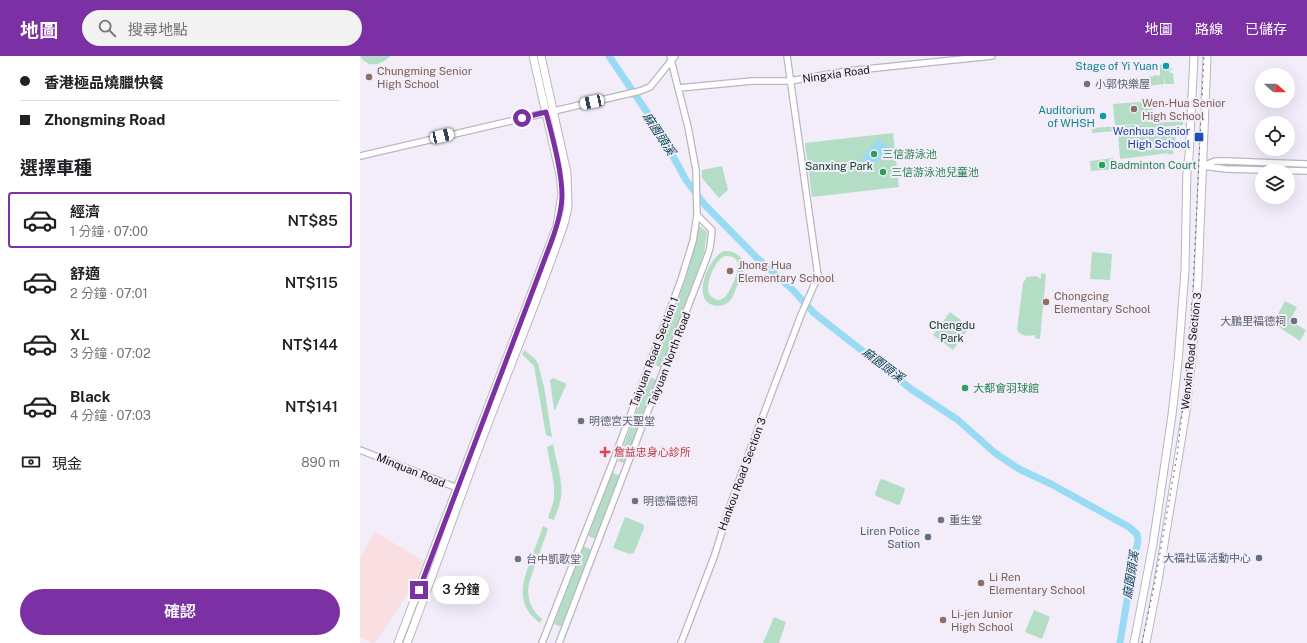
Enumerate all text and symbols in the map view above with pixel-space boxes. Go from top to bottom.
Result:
search box [82,10,362,46]
icon: search [96,17,118,39]
text: 地圖 [20,19,58,41]
text: 搜尋地點 [128,21,188,38]
text: 地圖 [1145,21,1173,37]
text: 路線 [1195,21,1223,37]
text: 已儲存 [1245,21,1287,37]
place label: Stage of Yi Yuan [1075,60,1158,72]
marker: Stage of Yi Yuan [1161,61,1171,71]
street label: Ningxia Road [801,63,871,85]
place label: Chungming Senior High School [377,65,472,90]
north arrow [1255,68,1295,108]
map controls [1255,68,1295,204]
marker: Chungming Senior High School [364,72,374,82]
text: 香港極品燒臘快餐 [44,74,164,91]
place label: 小郭快樂屋 [1095,78,1150,90]
marker: 小郭快樂屋 [1082,79,1092,89]
car [579,94,605,110]
place label: Wen-Hua Senior High School [1142,97,1225,122]
place label: Auditorium of WHSH [1038,104,1095,129]
marker: Wen-Hua Senior High School [1129,104,1139,114]
route start [513,109,531,127]
water label: 麻園頭溪 [640,110,679,160]
text: Zhongming Road [44,111,165,128]
marker: Auditorium of WHSH [1098,111,1108,121]
button: locate [1255,116,1295,156]
place label: Wenhua Senior High School [1113,125,1190,150]
car [429,127,455,145]
marker: Wenhua Senior High School [1193,131,1205,143]
place label: 三信游泳池 [882,148,937,160]
marker: 三信游泳池 [869,149,879,159]
text: 選擇車種 [20,157,92,178]
place label: Badminton Court [1110,159,1197,171]
park label: Sanxing Park [805,160,873,172]
marker: Badminton Court [1097,160,1107,170]
button: layers [1255,164,1295,204]
place label: 三信游泳池兒童池 [891,166,979,178]
marker: 三信游泳池兒童池 [878,167,888,177]
icon: car [22,202,58,238]
text: 經濟 [70,203,100,220]
text: NT$85 [288,212,338,229]
text: 1 分鐘 · 07:00 [70,224,148,239]
place label: Jhong Hua Elementary School [738,259,835,284]
icon: car [22,264,58,300]
text: 舒適 [70,265,100,282]
marker: Jhong Hua Elementary School [725,266,735,276]
text: NT$115 [285,274,338,291]
text: 2 分鐘 · 07:01 [70,286,148,301]
place label: Chongcing Elementary School [1054,290,1151,315]
street label: Wenxin Road Section 3 [1179,292,1203,410]
street label: Taiyuan Road Section 1 [627,295,681,409]
marker: Chongcing Elementary School [1041,297,1051,307]
street label: Taiyuan North Road [645,310,693,408]
place label: 大鵬里福德祠 [1220,315,1286,327]
marker: 大鵬里福德祠 [1289,316,1299,326]
park label: Chengdu Park [929,319,975,344]
icon: car [22,326,58,362]
text: XL [70,326,89,343]
text: NT$144 [282,336,338,353]
water label: 麻園頭溪 [860,345,908,386]
text: 3 分鐘 · 07:02 [70,346,151,361]
place label: 大都會羽球館 [973,382,1039,394]
marker: 大都會羽球館 [960,383,970,393]
icon: car [22,388,58,424]
text: Black [70,388,110,405]
text: NT$141 [285,398,338,415]
text: 4 分鐘 · 07:03 [70,408,151,423]
place label: 明德宮天聖堂 [589,415,655,427]
marker: 明德宮天聖堂 [576,416,586,426]
street label: Hankou Road Section 3 [716,416,768,532]
marker: 詹益忠身心診所 [599,446,611,458]
place label: 詹益忠身心診所 [614,446,691,458]
icon: cash [20,451,42,473]
street label: Minquan Road [375,451,447,489]
text: 現金 [52,455,82,472]
text: 890 m [301,455,340,470]
place label: 明德福德祠 [643,495,698,507]
marker: 明德福德祠 [630,496,640,506]
place label: 重生堂 [949,514,982,526]
marker: 重生堂 [936,515,946,525]
place label: Liren Police Sation [860,525,920,550]
marker: Liren Police Sation [923,532,933,542]
water label: 麻園頭溪 [1120,548,1142,600]
place label: 大福社區活動中心 [1163,552,1251,564]
place label: 台中凱歌堂 [526,553,581,565]
marker: 大福社區活動中心 [1254,553,1264,563]
marker: 台中凱歌堂 [513,554,523,564]
place label: Li Ren Elementary School [989,571,1086,596]
callout: 3 分鐘 [433,576,489,604]
marker: Li Ren Elementary School [976,578,986,588]
route end [410,581,428,599]
text: 3 分鐘 [442,582,480,597]
button: 確認 [20,589,340,635]
place label: Li-jen Junior High School [951,608,1013,633]
marker: Li-jen Junior High School [938,615,948,625]

